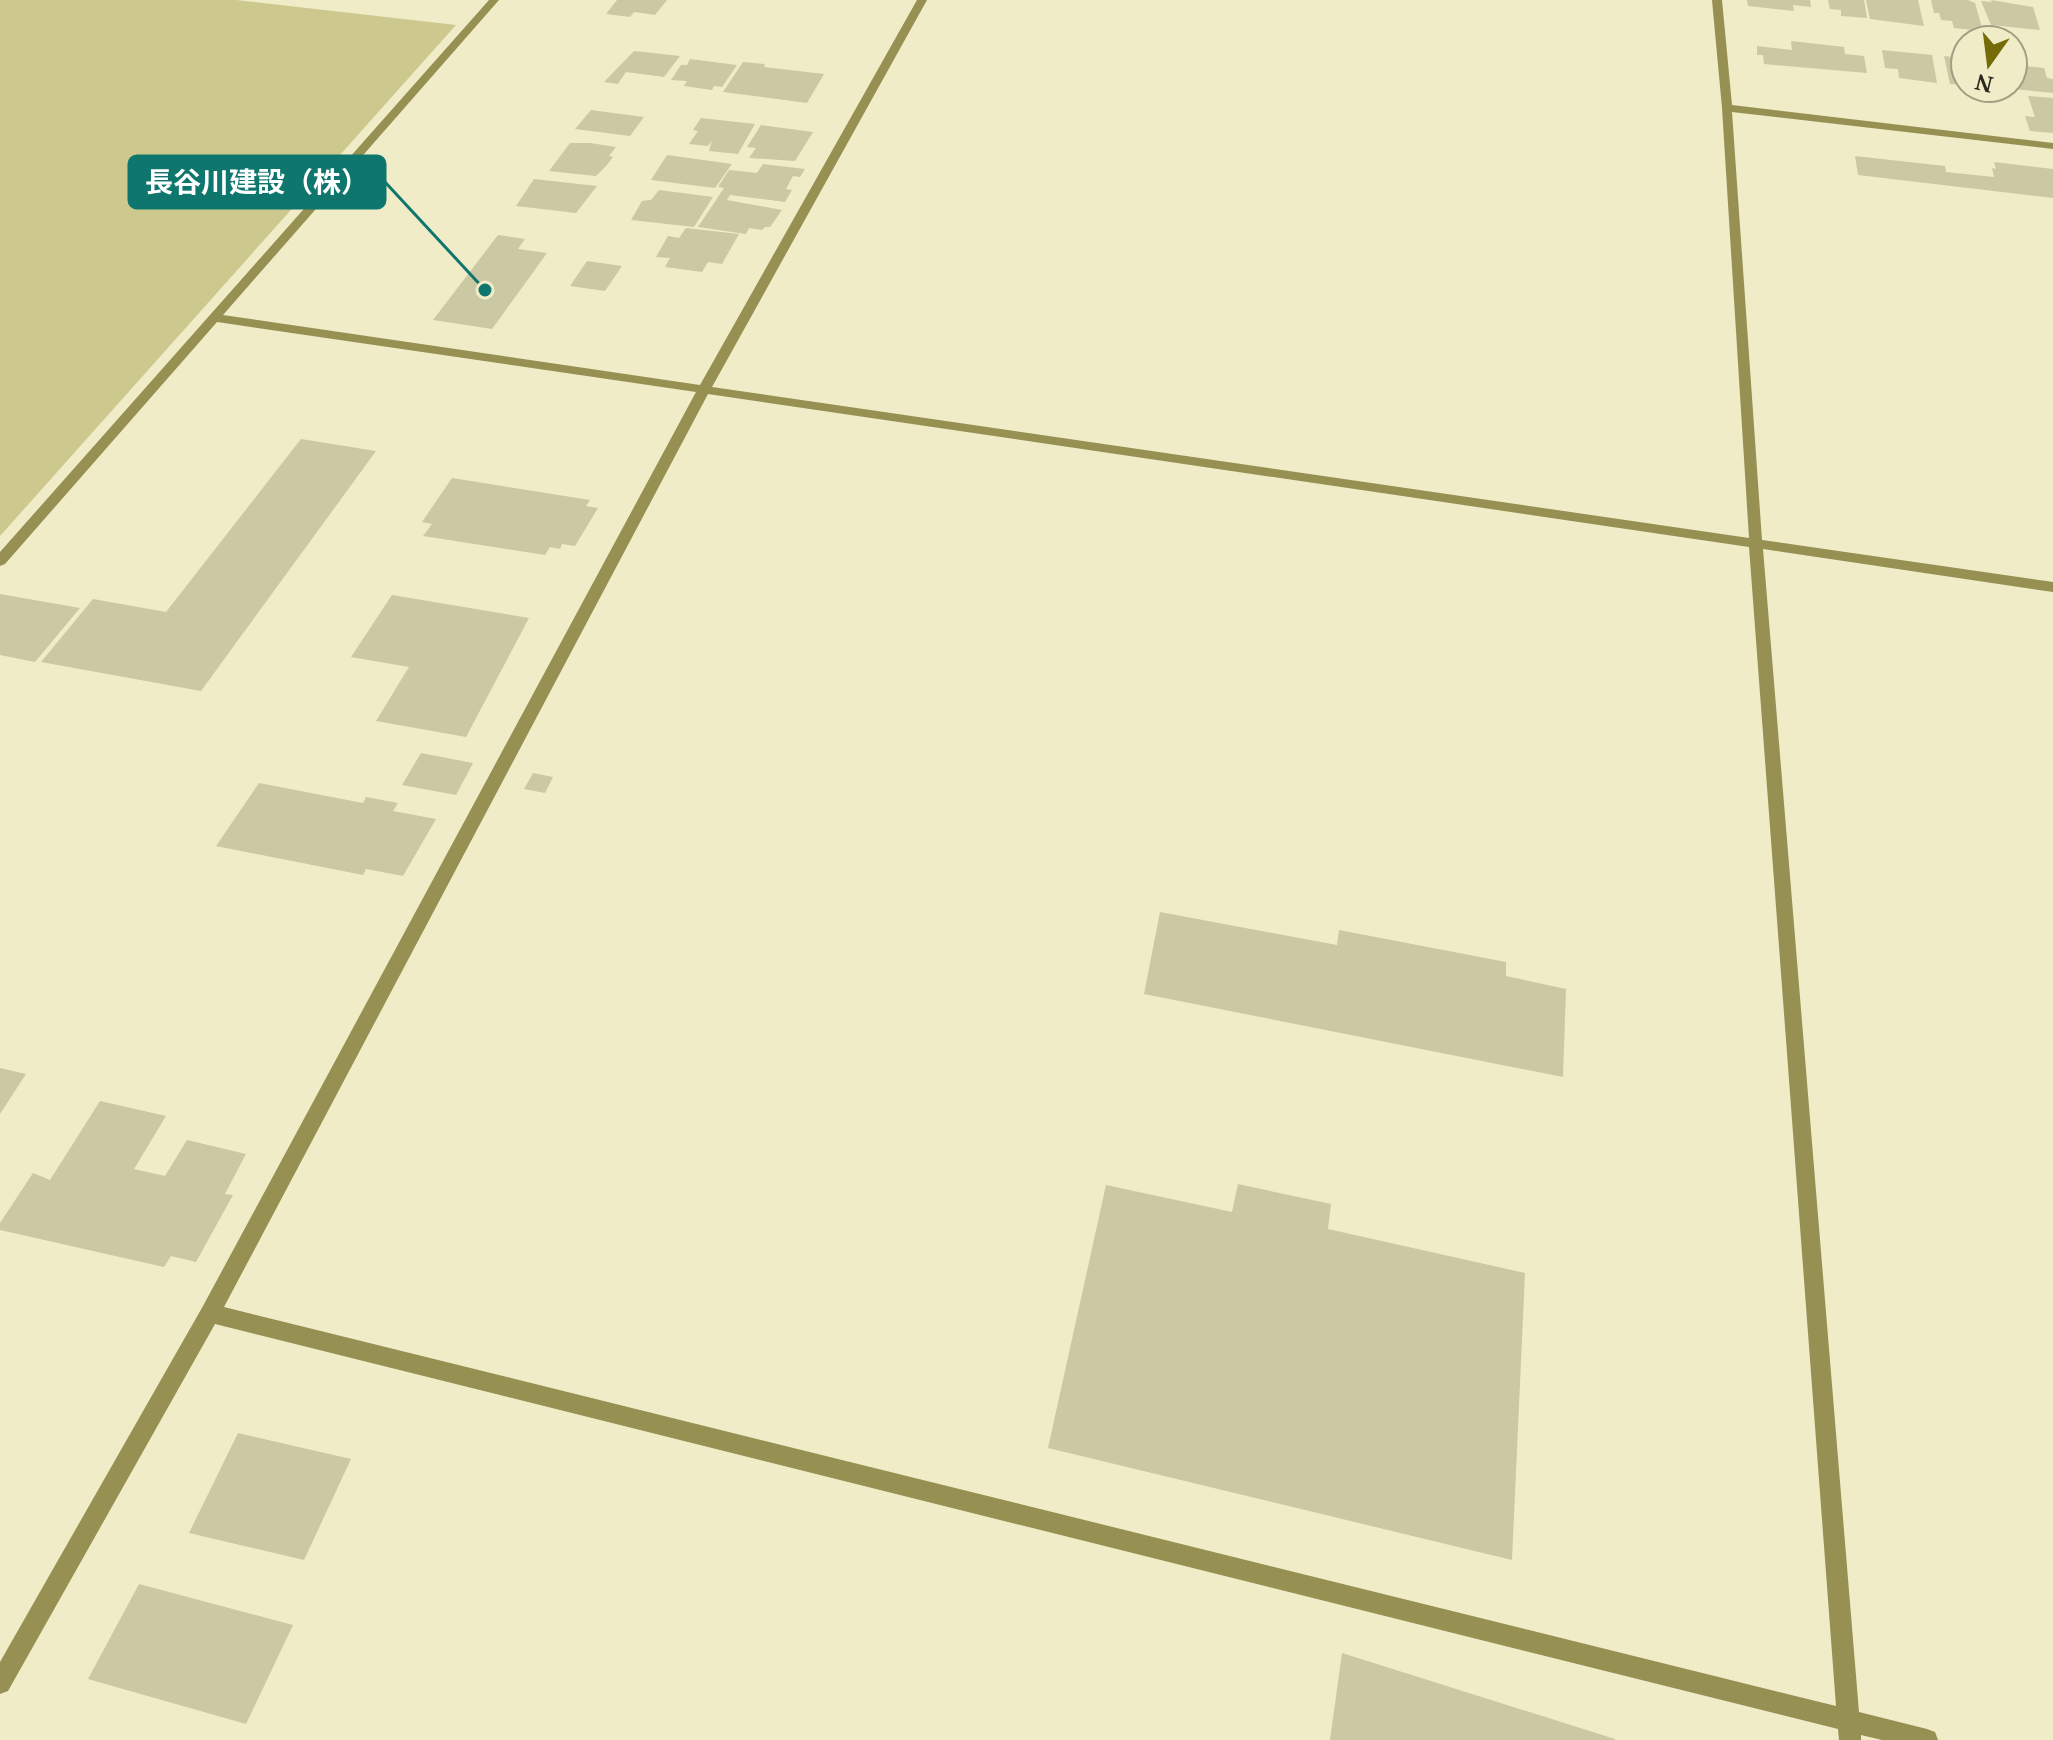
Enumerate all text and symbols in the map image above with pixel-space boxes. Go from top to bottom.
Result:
north arrow [1949,24,2029,104]
text: N [1972,68,1996,101]
callout: 長谷川建設（株） [129,156,385,208]
text: 長谷川建設（株） [145,162,369,200]

